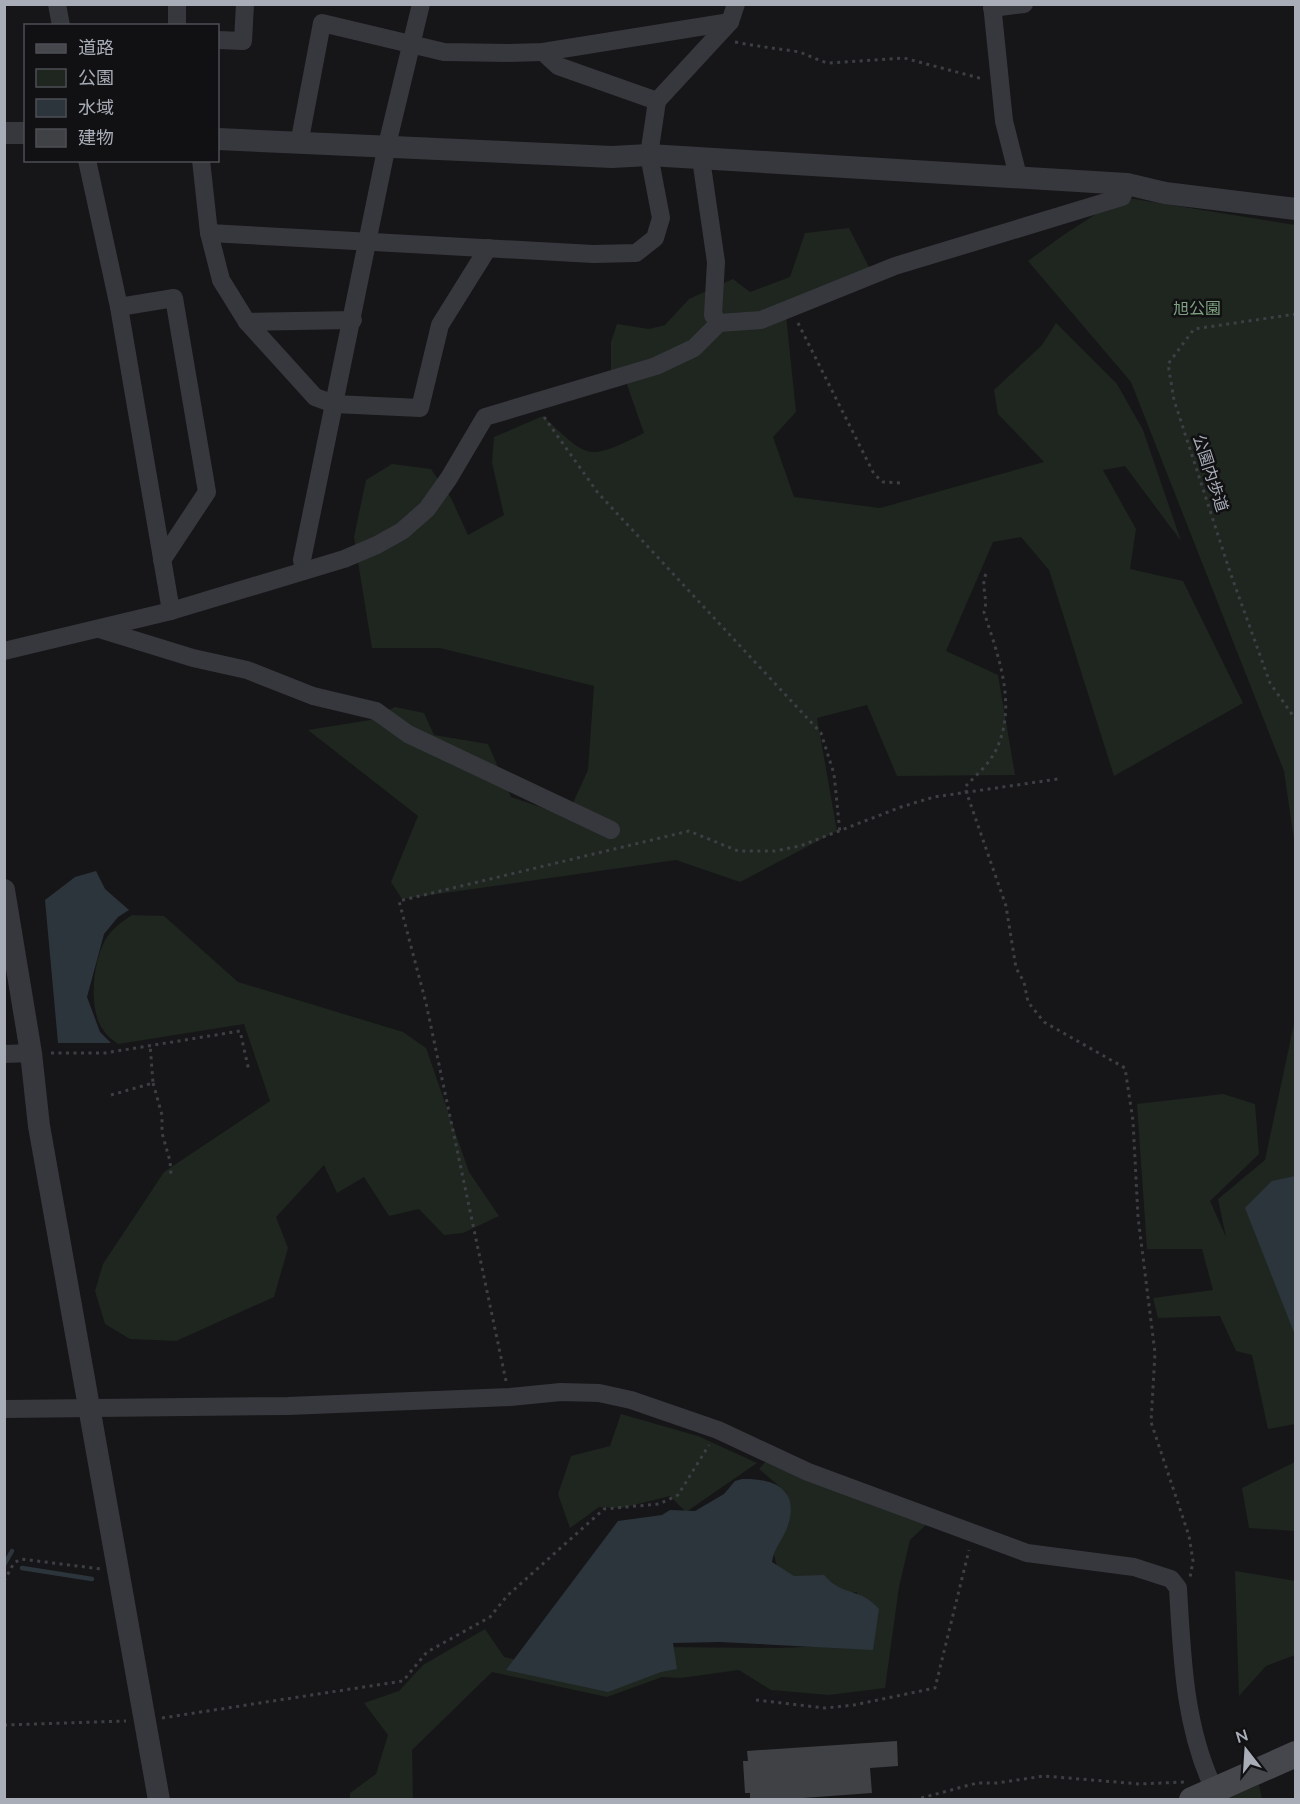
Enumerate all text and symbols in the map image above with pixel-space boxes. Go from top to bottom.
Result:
legend [24,24,219,162]
text: 道路 [78,36,114,60]
text: 公園 [78,66,114,90]
text: 水域 [78,96,114,120]
text: 建物 [78,126,114,150]
park label: 旭公園 [1173,298,1221,320]
street label: 公園内歩道 [1187,432,1233,515]
north arrow [1216,1720,1276,1780]
text: N [1233,1724,1251,1749]

